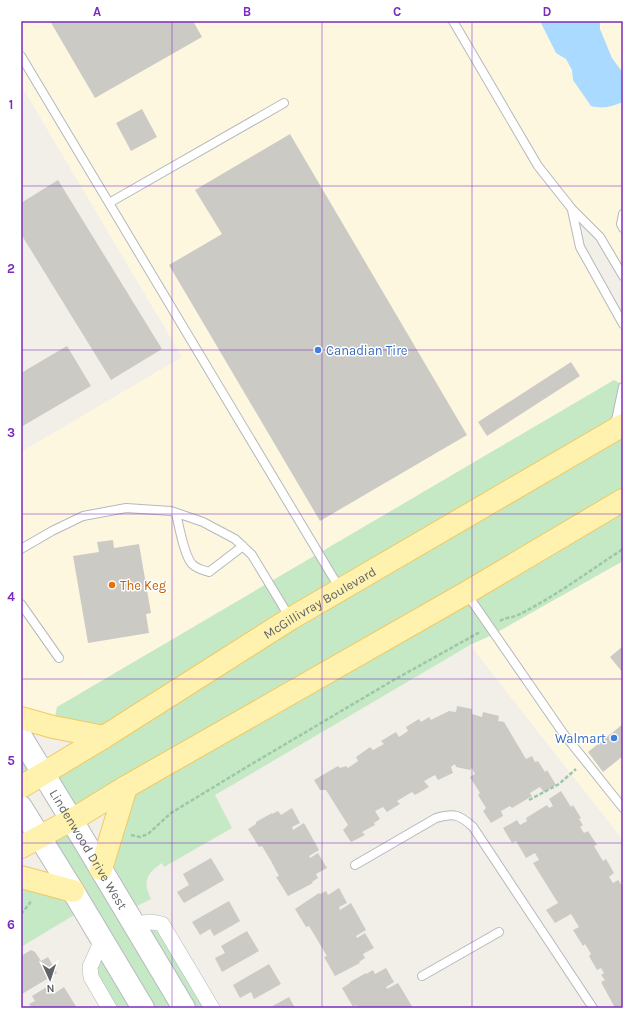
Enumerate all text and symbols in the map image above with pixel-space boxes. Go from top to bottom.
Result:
text: A [93,4,101,19]
text: B [243,4,251,19]
text: C [393,4,401,19]
text: D [543,4,552,19]
text: 1 [9,97,13,112]
text: 2 [7,261,15,276]
place label: Canadian Tire [326,343,408,358]
marker: Canadian Tire [313,345,323,355]
text: 3 [7,425,15,440]
street label: McGillivray Boulevard [261,564,379,642]
place label: The Keg [120,578,167,593]
marker: The Keg [107,580,117,590]
text: 4 [7,589,15,604]
place label: Walmart [555,731,606,746]
marker: Walmart [609,733,619,743]
text: 5 [7,753,15,768]
street label: Lindenwood Drive West [46,786,130,912]
text: 6 [7,917,15,932]
north arrow [30,959,70,999]
text: N [46,982,55,995]

